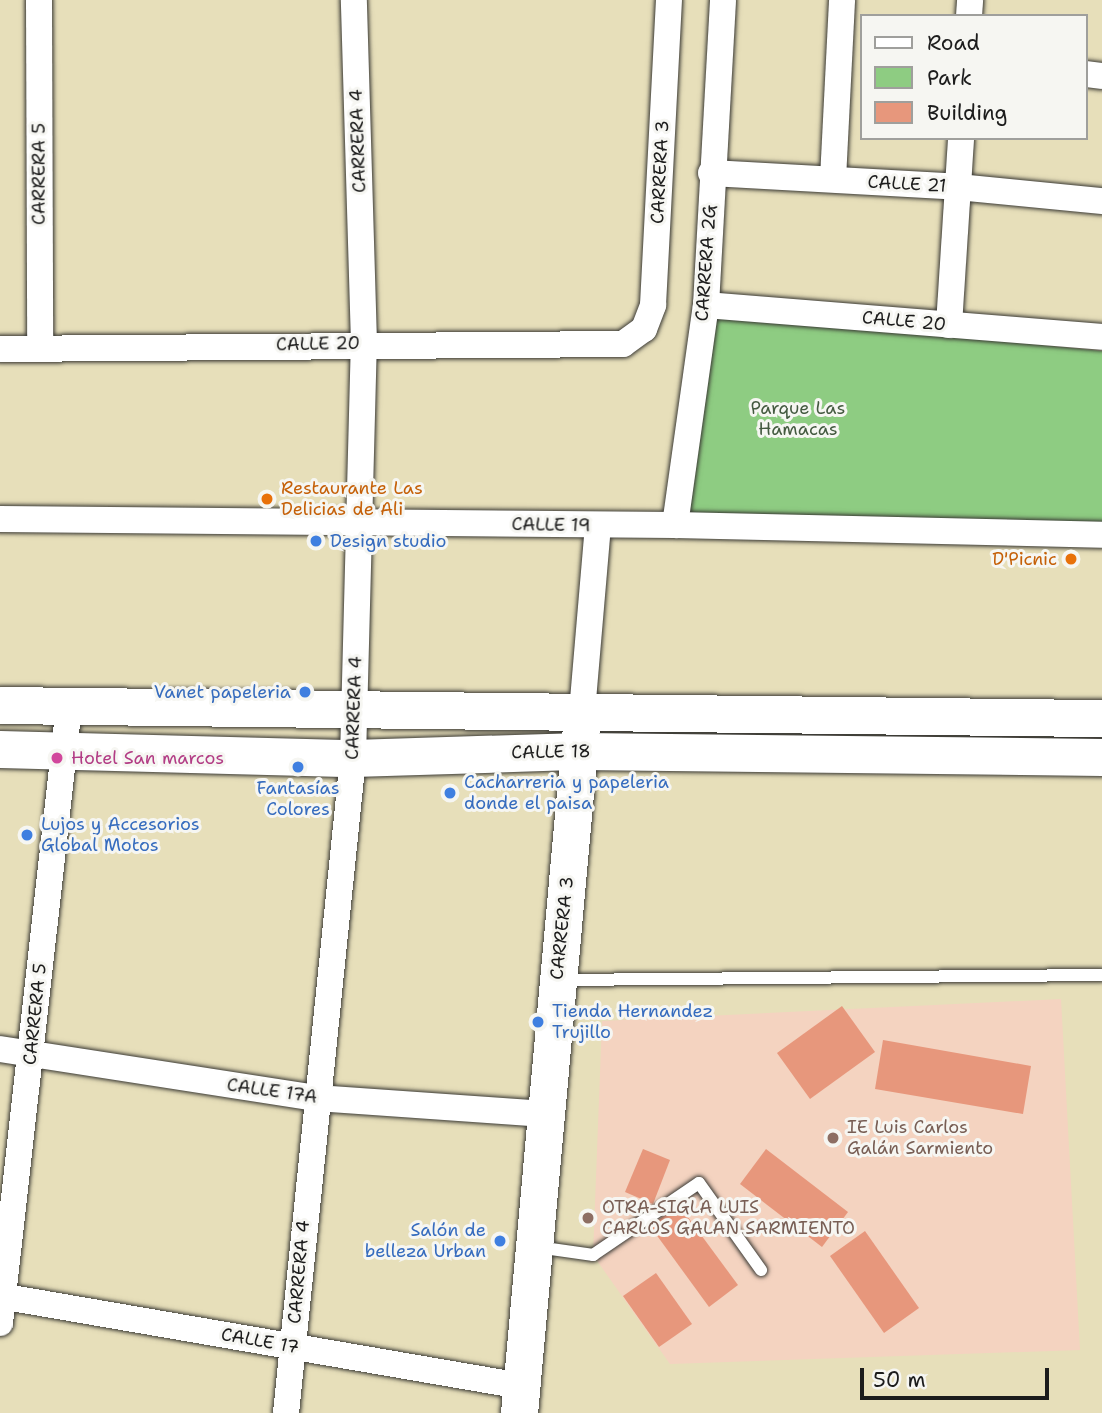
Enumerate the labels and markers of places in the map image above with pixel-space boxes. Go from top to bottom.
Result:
place label: Restaurante Las Delicias de Ali [281,478,423,520]
marker: Restaurante Las Delicias de Ali [259,491,275,507]
place label: Design studio [330,530,446,552]
marker: Design studio [308,533,324,549]
place label: D'Picnic [992,548,1057,570]
marker: D'Picnic [1063,551,1079,567]
place label: Vanet papeleria [154,681,291,703]
marker: Vanet papeleria [297,684,313,700]
place label: Hotel San marcos [71,747,224,769]
marker: Hotel San marcos [49,750,65,766]
marker: Fantasías Colores [290,759,306,775]
place label: Cacharreria y papeleria donde el paisa [464,772,669,814]
place label: Fantasías Colores [256,778,340,820]
marker: Cacharreria y papeleria donde el paisa [442,785,458,801]
place label: Lujos y Accesorios Global Motos [41,814,200,856]
marker: Lujos y Accesorios Global Motos [19,827,35,843]
place label: Tienda Hernandez Trujillo [552,1001,713,1044]
marker: Tienda Hernandez Trujillo [530,1014,546,1030]
place label: IE Luis Carlos Galán Sarmiento [847,1117,993,1160]
marker: IE Luis Carlos Galán Sarmiento [825,1130,841,1146]
place label: OTRA-SIGLA LUIS CARLOS GALAN SARMIENTO [602,1197,855,1240]
marker: OTRA-SIGLA LUIS CARLOS GALAN SARMIENTO [580,1210,596,1226]
place label: Salón de belleza Urban [365,1220,486,1262]
marker: Salón de belleza Urban [492,1233,508,1249]

